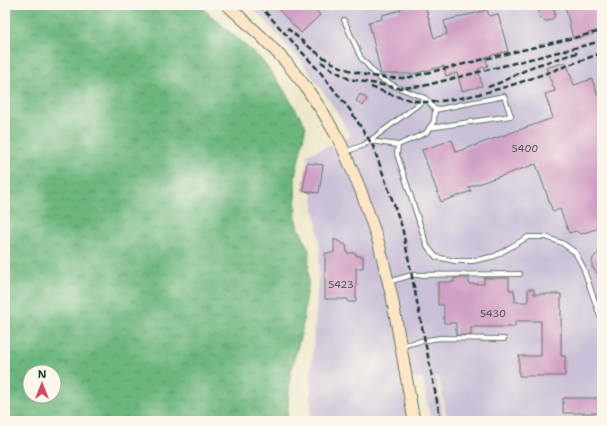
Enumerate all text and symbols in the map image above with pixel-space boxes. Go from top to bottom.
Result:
house number: 5400 [512,142,538,155]
house number: 5423 [328,278,354,291]
house number: 5430 [480,307,506,320]
north arrow [22,364,62,404]
text: N [38,367,47,382]

